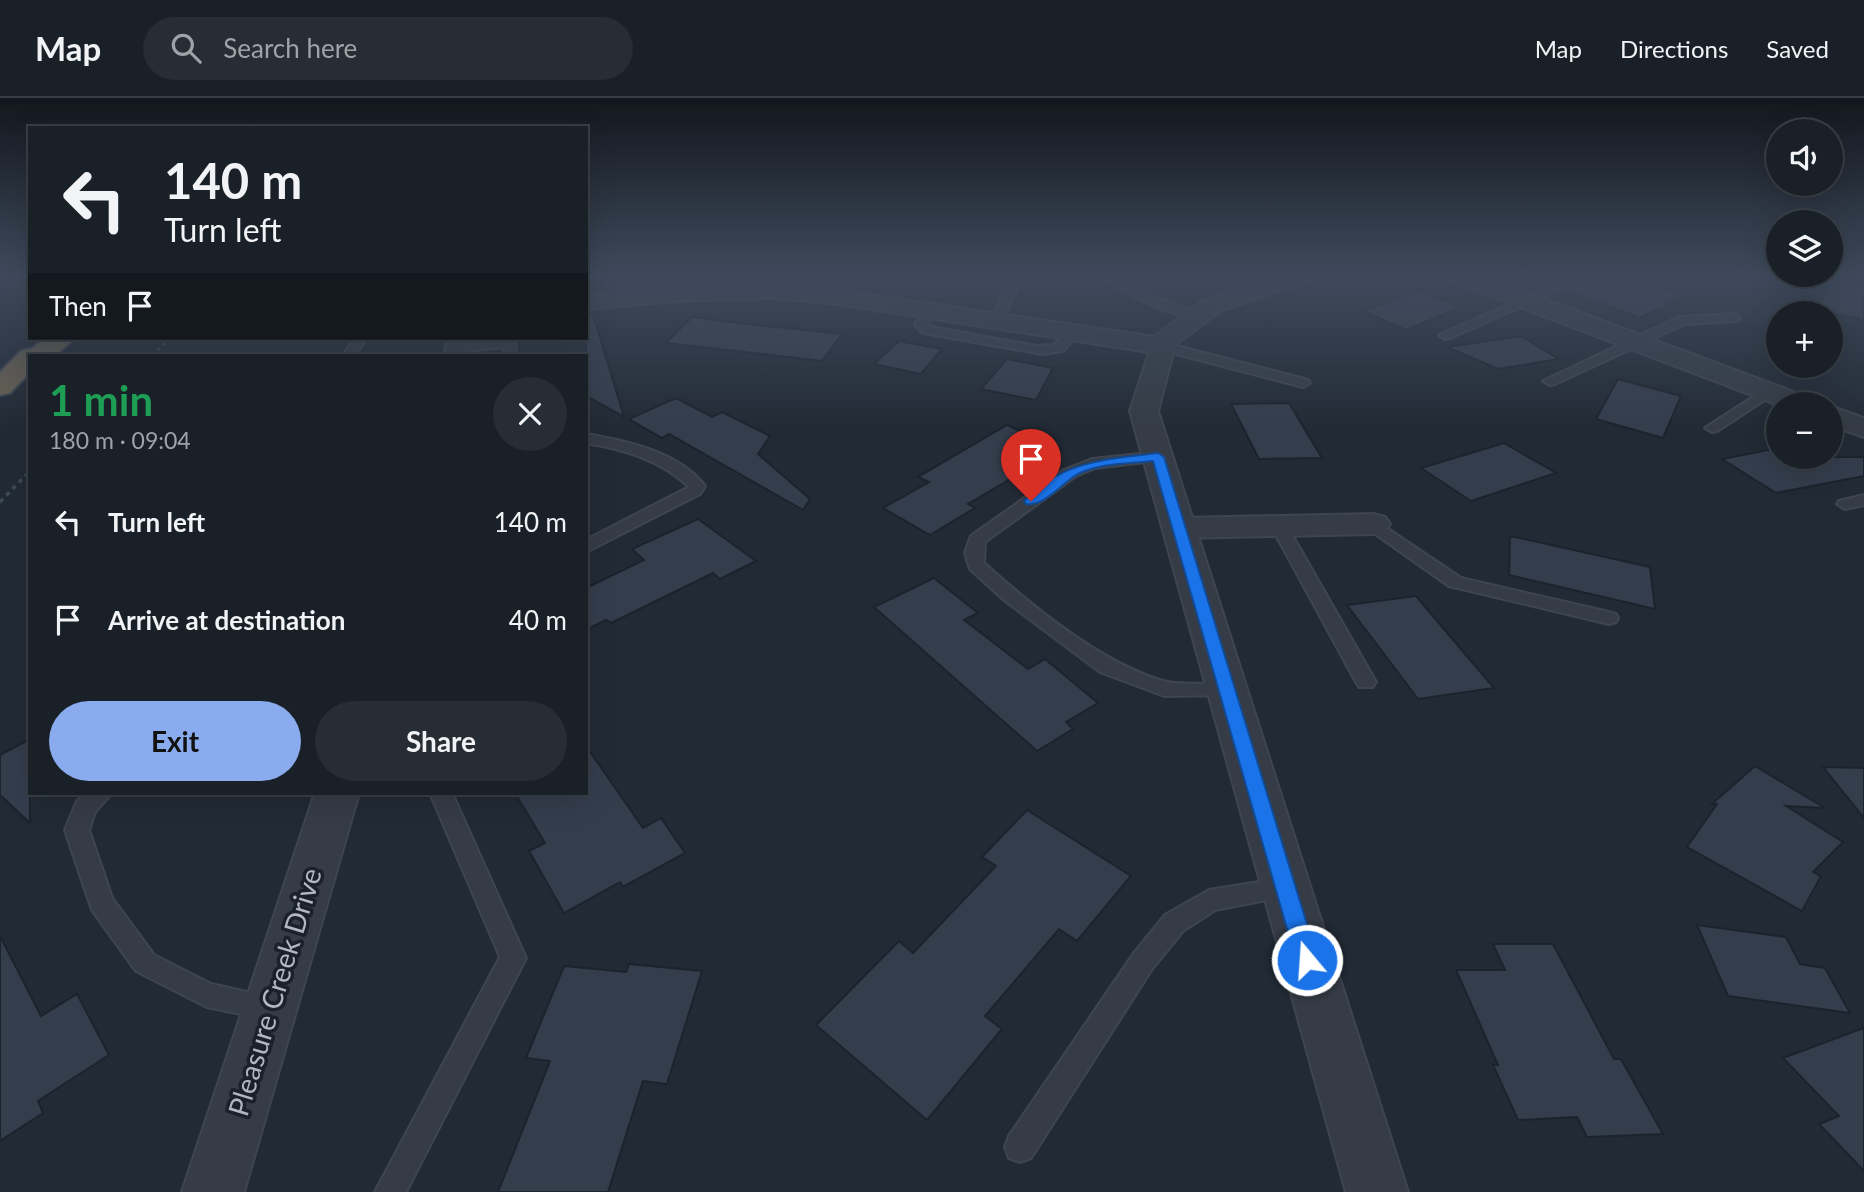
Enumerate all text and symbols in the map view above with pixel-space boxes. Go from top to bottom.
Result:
search box [143,17,633,80]
text: Map [35,28,101,68]
icon: search [167,29,205,67]
text: Search here [223,32,357,64]
text: Map [1535,34,1582,63]
text: Directions [1620,34,1728,63]
text: Saved [1766,34,1829,63]
map controls [1766,119,1843,469]
button: sound [1766,119,1843,196]
text: 140 m [164,151,302,209]
icon: left [49,154,140,245]
text: Turn left [164,210,281,249]
button: layers [1766,210,1843,287]
icon: arrive [121,287,159,325]
text: Then [49,290,107,322]
button: + [1766,301,1843,378]
text: 1 min [49,375,153,425]
button: close [493,377,567,451]
button: − [1766,392,1843,469]
text: 180 m · 09:04 [49,426,191,454]
pin [1001,429,1061,501]
icon: arrive [1012,440,1050,478]
icon: left [49,503,87,541]
text: Turn left [108,506,205,538]
text: 140 m [494,506,567,538]
icon: arrive [49,601,87,639]
text: Arrive at destination [108,604,345,636]
text: 40 m [509,604,567,636]
button: Exit [49,701,301,781]
button: Share [315,701,567,781]
street label: Pleasure Creek Drive [220,864,328,1120]
position arrow [1270,923,1344,997]

